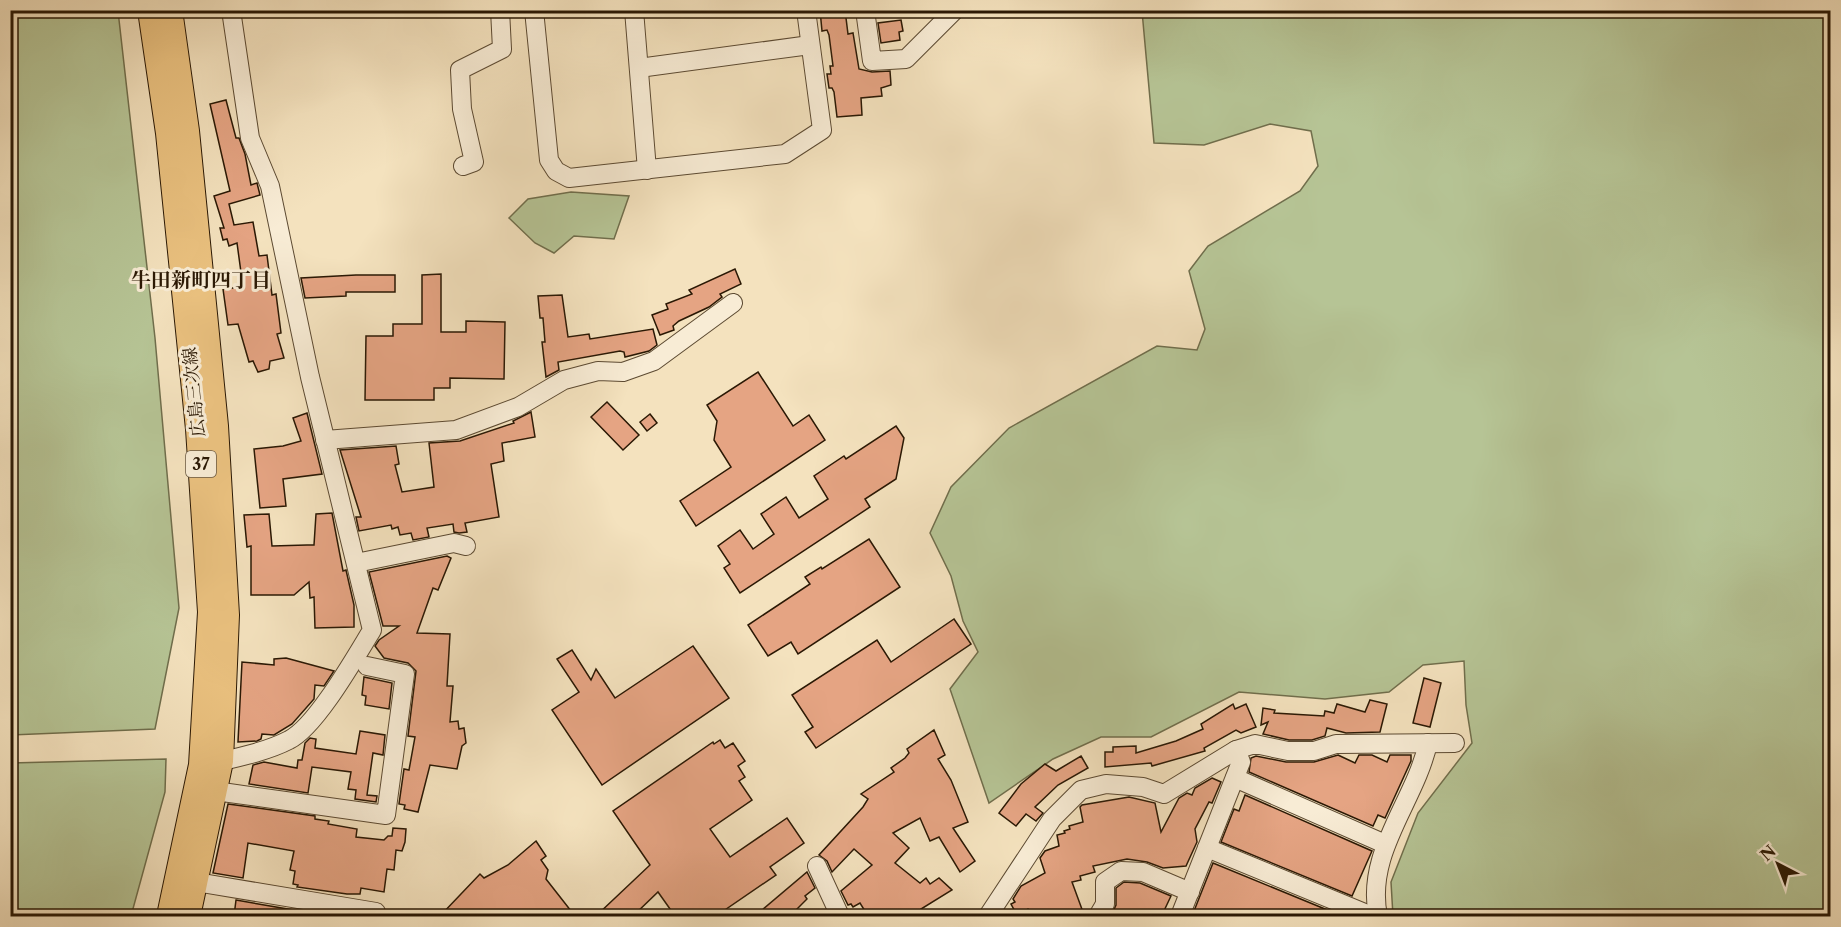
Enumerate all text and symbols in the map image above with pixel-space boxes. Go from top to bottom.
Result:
district label: 牛田新町四丁目 [131,268,271,292]
street label: 広島三次線 [178,346,210,438]
road number: 37 [186,451,216,477]
north arrow [1748,834,1808,894]
text: N [1756,841,1780,865]

